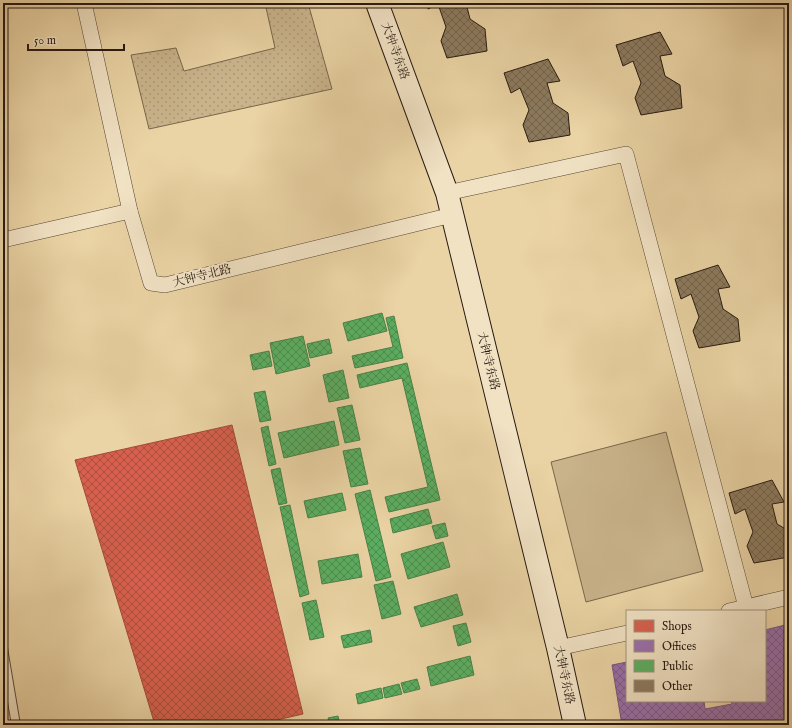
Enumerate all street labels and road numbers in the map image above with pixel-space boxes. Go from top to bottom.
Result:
street label: 大钟寺东路 [378,20,412,82]
street label: 大钟寺北路 [171,261,233,291]
street label: 大钟寺东路 [473,330,503,392]
street label: 大钟寺东路 [550,644,578,706]

